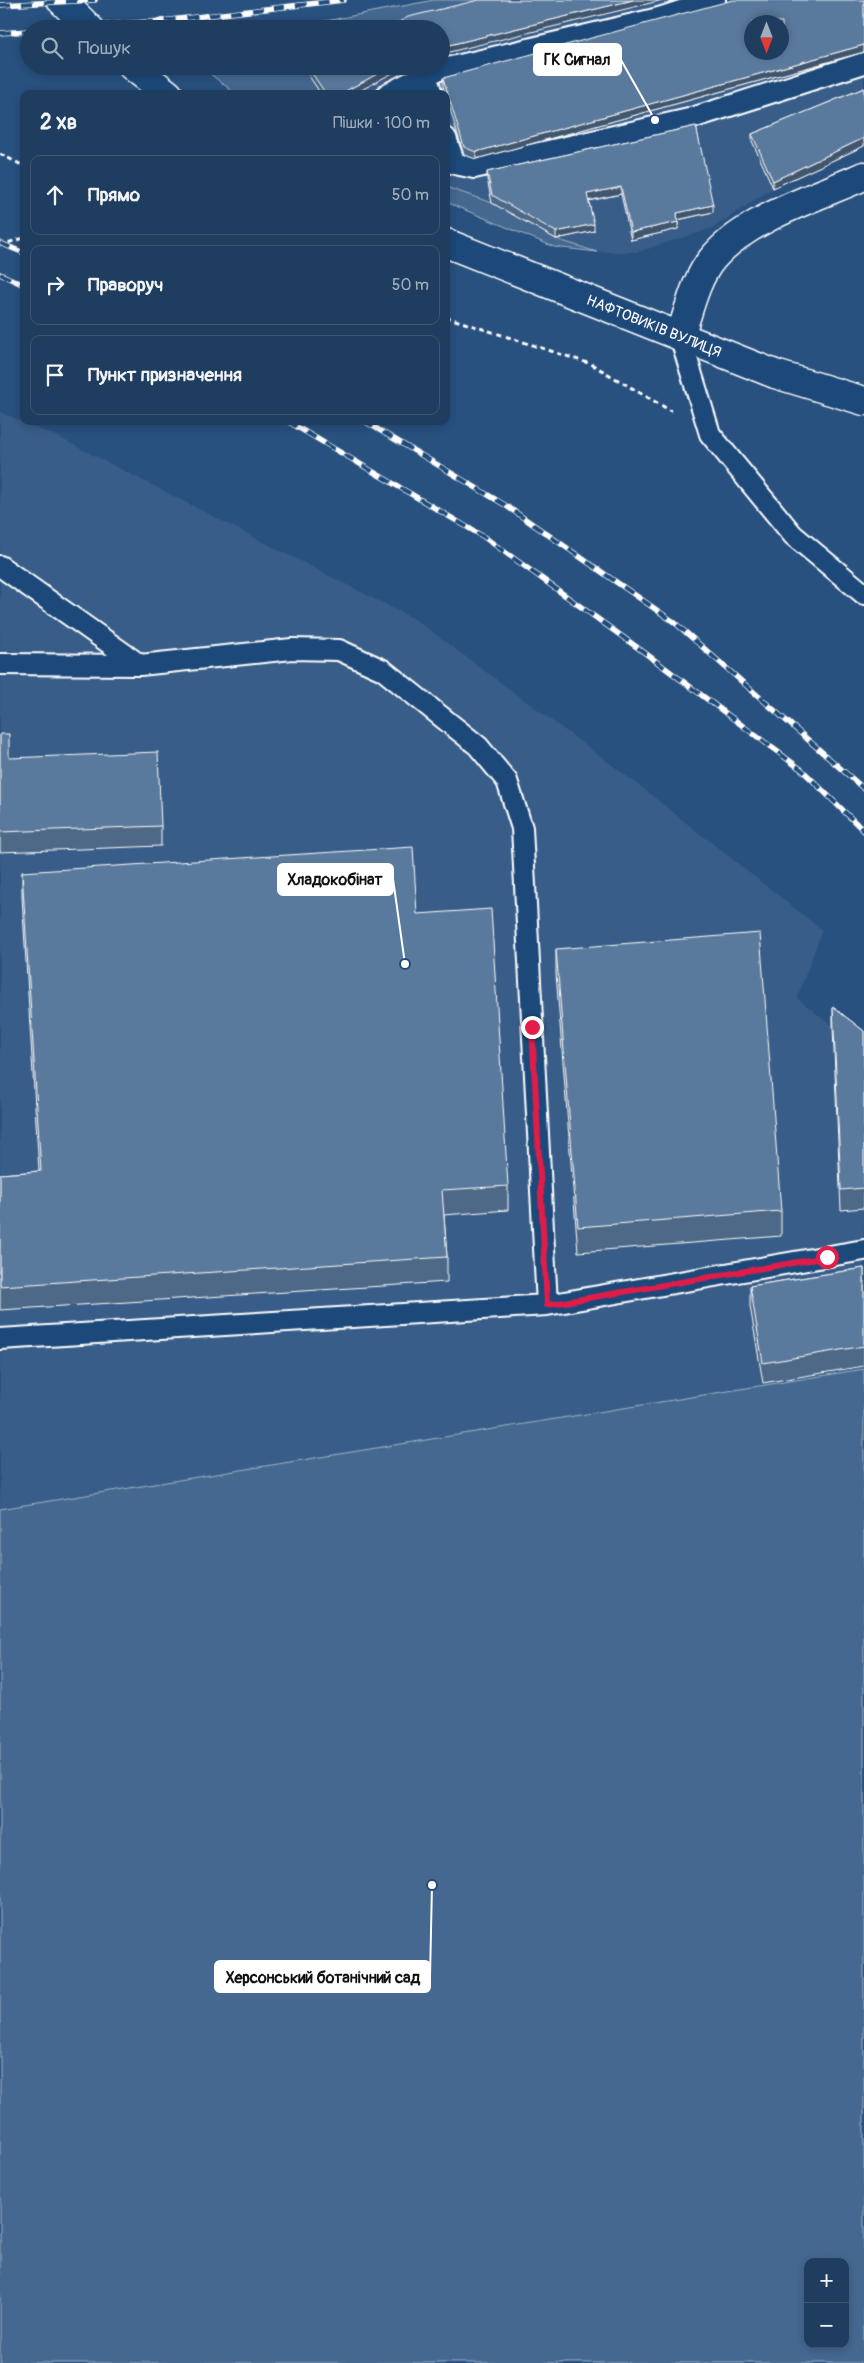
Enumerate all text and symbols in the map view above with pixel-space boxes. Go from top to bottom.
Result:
north arrow [744,15,789,60]
search box [20,20,450,75]
icon: search [38,34,66,62]
text: Пошук [78,36,131,60]
callout: ГК Сигнал [534,44,621,75]
text: ГК Сигнал [544,50,610,70]
text: 2 хв [40,109,77,136]
text: Пішки · 100 m [333,113,430,133]
icon: ahead [41,181,69,209]
text: Прямо [88,183,140,207]
text: 50 m [392,185,429,205]
icon: right [41,271,69,299]
text: Праворуч [88,273,163,297]
text: 50 m [392,275,429,295]
street label: НАФТОВИКІВ ВУЛИЦЯ [583,291,724,362]
icon: arrive [41,361,69,389]
text: Пункт призначення [88,363,242,387]
callout: Хладокобінат [278,864,393,895]
text: Хладокобінат [288,870,383,890]
route end [521,1016,544,1039]
route start [816,1246,839,1269]
callout: Херсонський ботанічний сад [215,1961,430,1992]
text: Херсонський ботанічний сад [226,1968,421,1988]
map controls [804,2258,849,2348]
button: + [804,2258,849,2303]
button: − [804,2303,849,2348]

